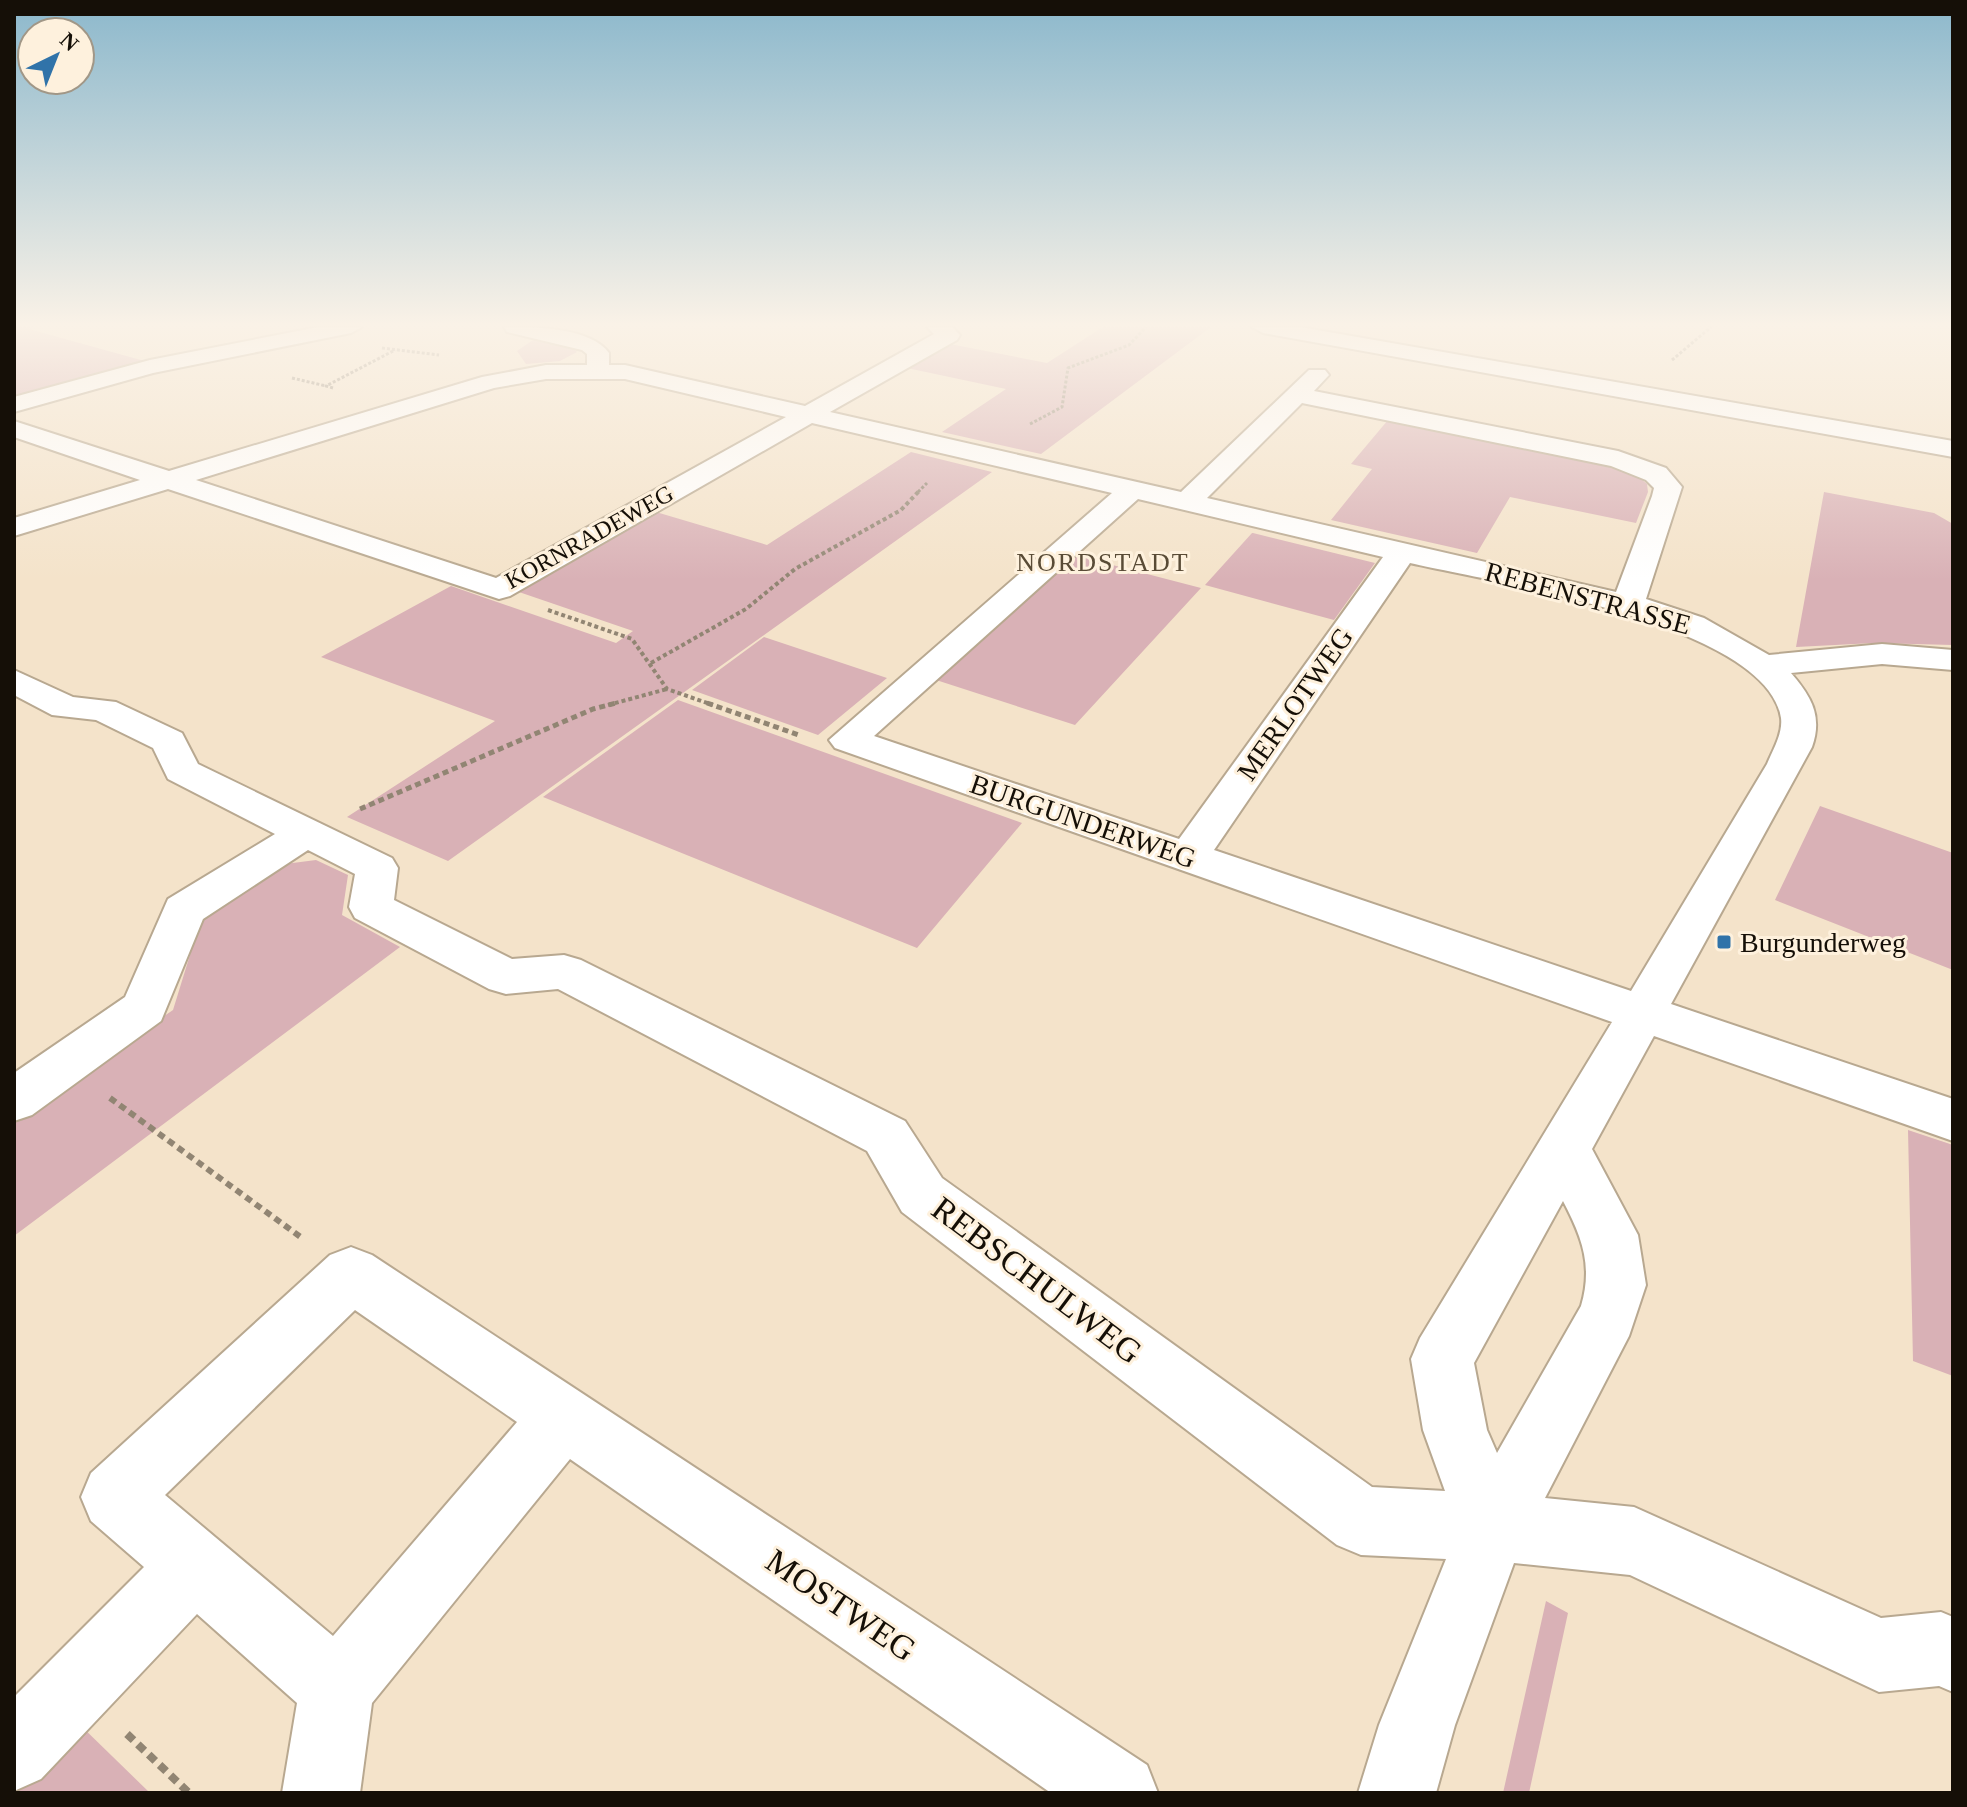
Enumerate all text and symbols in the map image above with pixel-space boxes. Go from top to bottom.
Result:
north arrow [16,16,96,96]
text: N [55,27,84,56]
street label: KORNRADEWEG [500,480,678,594]
district label: NORDSTADT [1016,548,1190,577]
street label: REBENSTRASSE [1482,556,1694,640]
street label: MERLOTWEG [1231,622,1359,786]
street label: BURGUNDERWEG [966,768,1200,874]
place label: Burgunderweg [1740,927,1906,958]
marker: Burgunderweg [1715,933,1733,951]
street label: REBSCHULWEG [925,1189,1149,1371]
street label: MOSTWEG [759,1542,923,1668]

